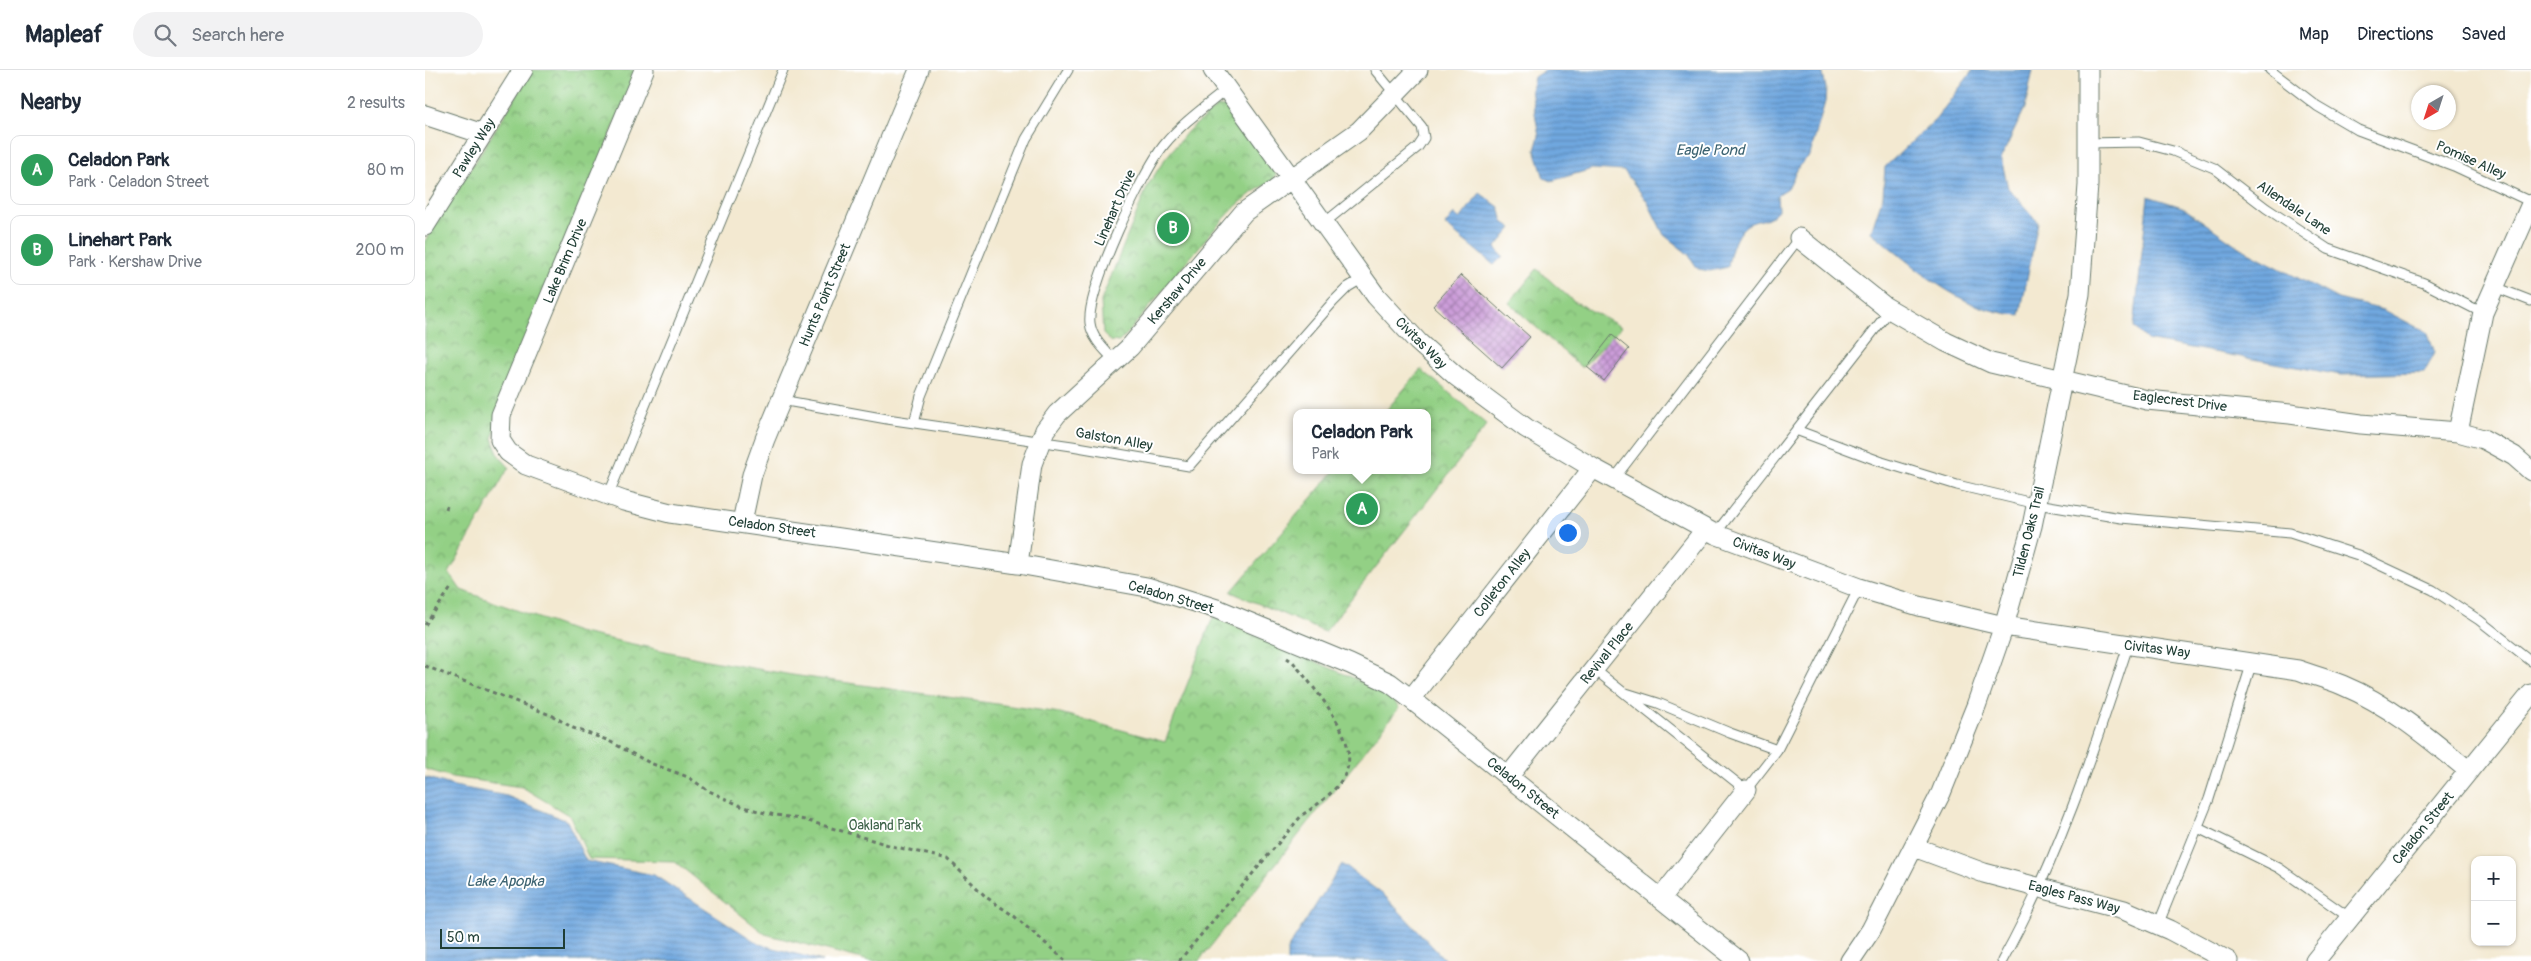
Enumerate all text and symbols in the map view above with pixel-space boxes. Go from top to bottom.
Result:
search box [133,12,483,57]
text: Mapleaf [25,20,103,49]
icon: search [151,21,179,49]
text: Search here [191,23,284,47]
text: Map [2299,23,2329,46]
text: Directions [2357,23,2433,46]
text: Saved [2461,23,2506,46]
north arrow [2411,85,2456,130]
text: Nearby [20,89,81,116]
text: 2 results [347,93,405,113]
street label: Pawley Way [449,115,499,181]
street label: Pomise Alley [2433,137,2509,183]
water label: Eagle Pond [1676,141,1746,160]
text: Celadon Park [68,148,170,172]
text: A [32,160,42,180]
text: 80 m [367,160,404,180]
street label: Linehart Drive [1091,167,1139,249]
text: Park · Celadon Street [68,172,209,192]
street label: Allendale Lane [2254,177,2334,239]
pin: B [1157,209,1189,247]
street label: Lake Brim Drive [539,216,591,306]
text: Linehart Park [68,228,172,252]
text: B [32,240,42,260]
text: 200 m [356,240,404,260]
street label: Hunts Point Street [796,240,855,349]
text: Park · Kershaw Drive [68,252,202,272]
street label: Kershaw Drive [1144,254,1210,328]
street label: Civitas Way [1392,314,1450,372]
street label: Eaglecrest Drive [2132,387,2228,415]
popup [1293,409,1431,474]
text: Celadon Park [1311,420,1413,444]
street label: Galston Alley [1074,424,1154,454]
text: Park [1311,444,1339,464]
street label: Tilden Oaks Trail [2009,485,2049,579]
pin: A [1346,490,1378,528]
street label: Celadon Street [727,512,817,542]
your location [1555,520,1581,546]
street label: Civitas Way [1730,533,1798,573]
street label: Colleton Alley [1470,545,1534,621]
street label: Celadon Street [1126,577,1216,617]
street label: Revival Place [1577,618,1637,687]
street label: Civitas Way [2123,637,2191,661]
street label: Celadon Street [1483,754,1563,823]
street label: Celadon Street [2389,788,2458,868]
park label: Oakland Park [849,817,922,834]
map controls [2471,856,2516,946]
button: + [2471,856,2516,901]
water label: Lake Apopka [466,872,545,891]
street label: Eagles Pass Way [2026,877,2122,917]
button: − [2471,901,2516,946]
scale bar [440,926,565,949]
text: 50 m [447,929,480,946]

